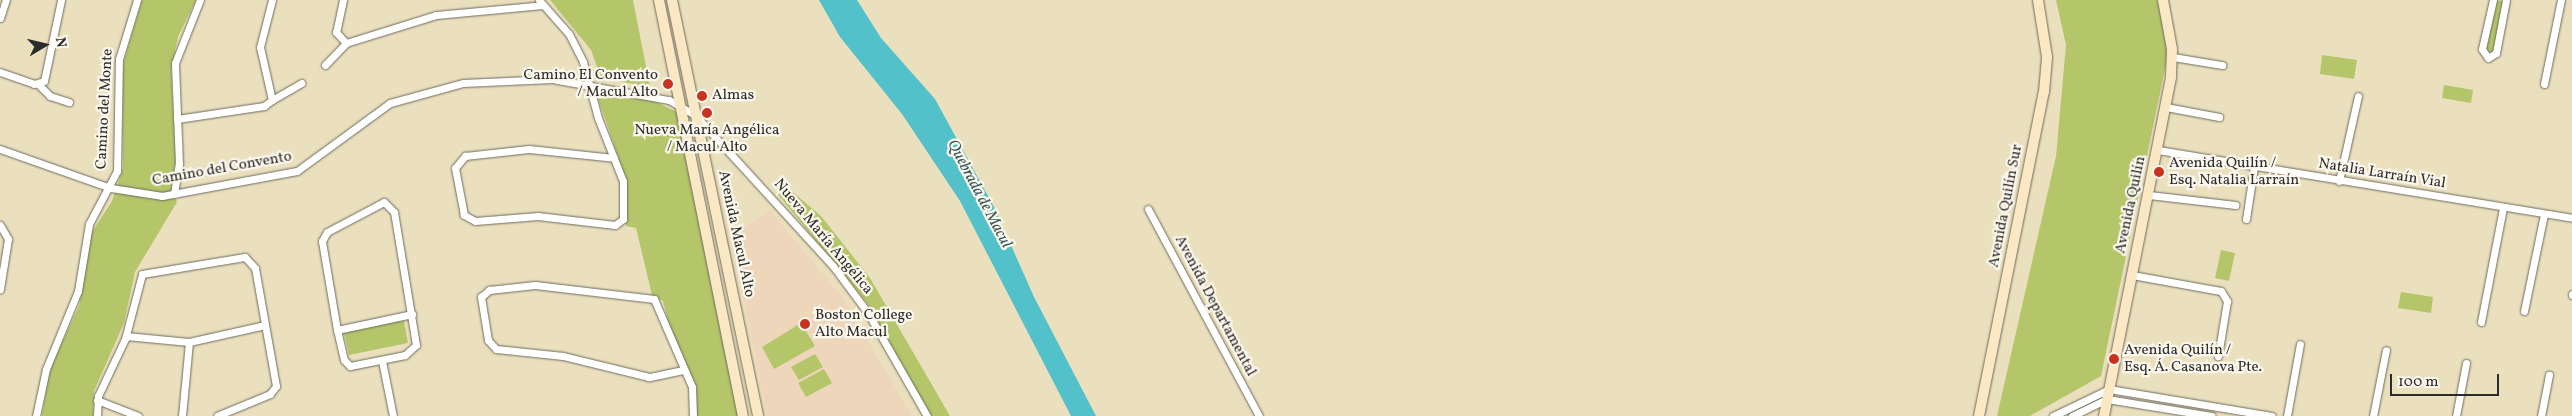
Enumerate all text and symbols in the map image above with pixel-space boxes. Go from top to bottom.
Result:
north arrow [20,20,70,70]
text: N [50,36,70,49]
street label: Camino del Monte [93,48,117,170]
place label: Camino El Convento / Macul Alto [523,66,658,101]
marker: Camino El Convento / Macul Alto [662,78,674,90]
place label: Almas [712,87,754,105]
marker: Almas [696,90,708,102]
marker: Nueva María Angélica / Macul Alto [701,107,713,119]
place label: Nueva María Angélica / Macul Alto [634,121,780,156]
water label: Quebrada de Macul [942,137,1016,251]
street label: Avenida Quilín Sur [1985,143,2027,269]
street label: Camino del Convento [151,148,293,190]
place label: Avenida Quilín / Esq. Natalia Larraín [2169,154,2299,189]
street label: Avenida Quilín [2112,155,2150,255]
street label: Natalia Larraín Vial [2317,155,2447,193]
marker: Avenida Quilín / Esq. Natalia Larraín [2153,166,2165,178]
street label: Avenida Macul Alto [714,169,758,299]
street label: Nueva María Angélica [769,176,877,298]
street label: Avenida Departamental [1170,233,1260,379]
place label: Boston College Alto Macul [815,306,912,341]
marker: Boston College Alto Macul [799,318,811,330]
place label: Avenida Quilín / Esq. Á. Casanova Pte. [2124,341,2262,376]
marker: Avenida Quilín / Esq. Á. Casanova Pte. [2108,353,2120,365]
scale bar [2392,364,2501,396]
text: 100 m [2398,372,2438,393]

